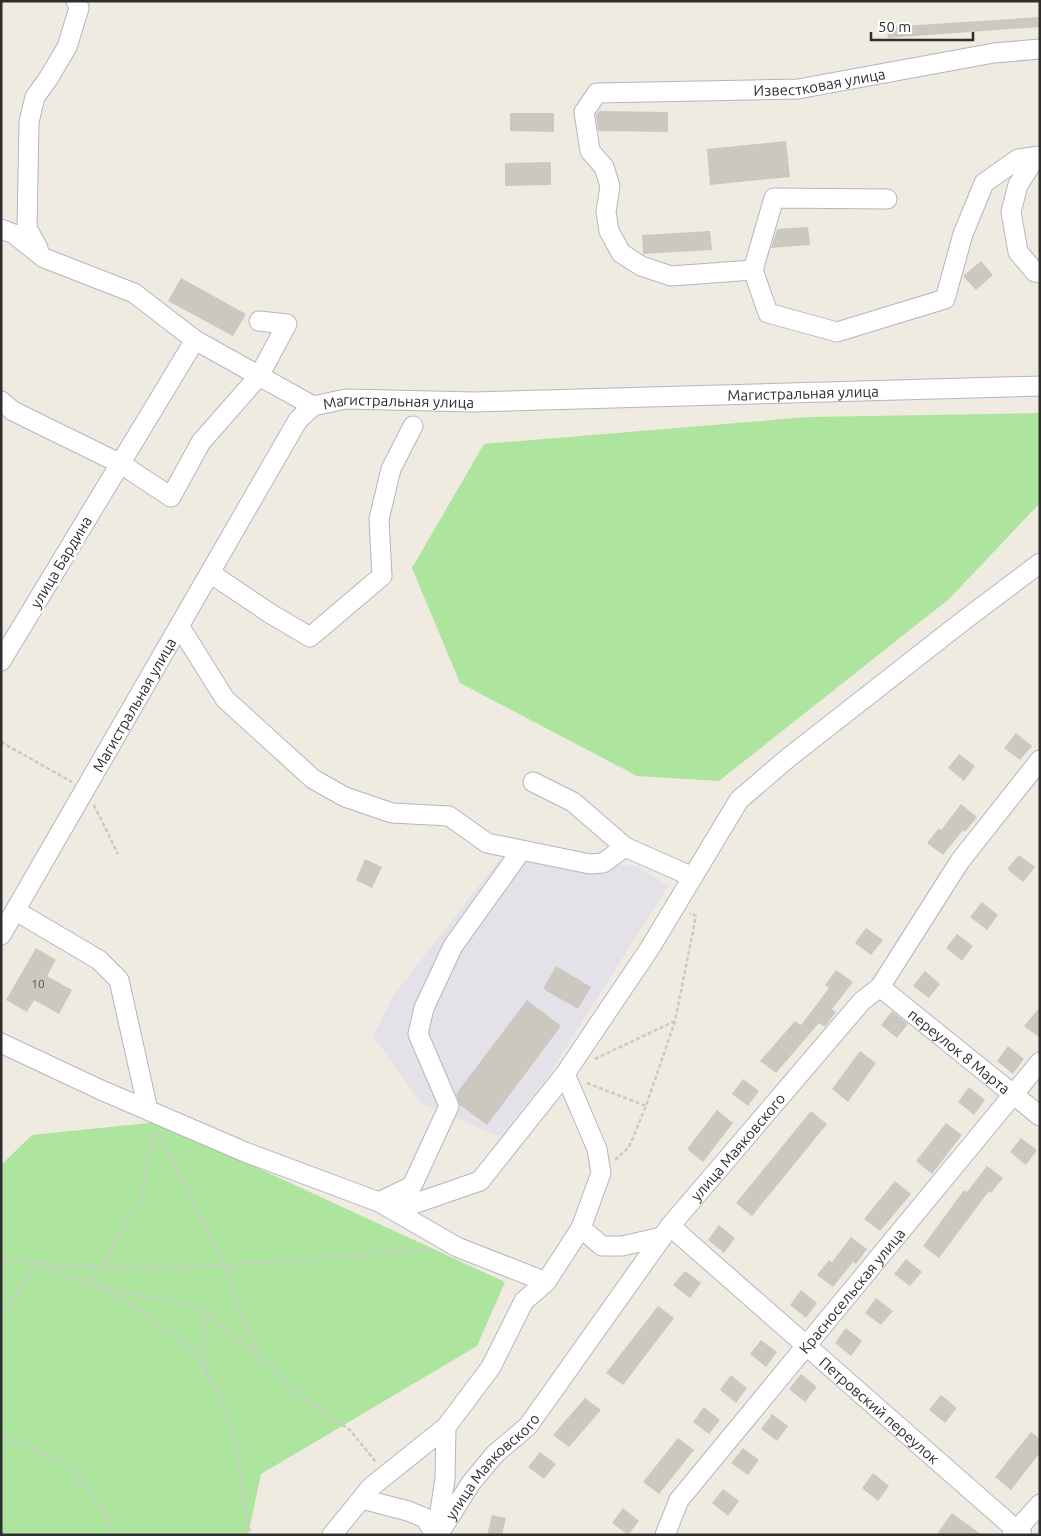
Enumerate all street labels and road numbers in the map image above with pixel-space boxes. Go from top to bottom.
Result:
street label: Известковая улица [753,65,887,98]
street label: Магистральная улица [727,382,879,403]
street label: Магистральная улица [321,390,474,412]
street label: улица Бардина [27,513,95,611]
street label: Магистральная улица [89,635,179,775]
street label: переулок 8 Марта [905,1005,1014,1097]
street label: улица Маяковского [687,1090,788,1204]
street label: Красносельская улица [795,1225,908,1357]
street label: Петровский переулок [816,1353,943,1467]
street label: улица Маяковского [442,1410,543,1523]

